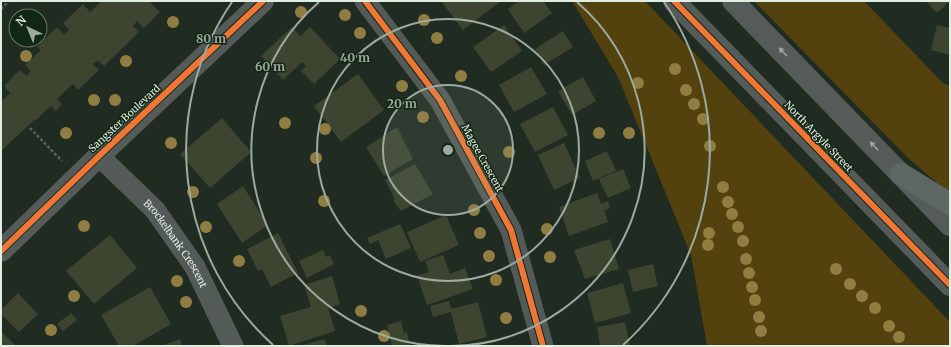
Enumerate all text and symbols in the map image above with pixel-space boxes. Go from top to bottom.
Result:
north arrow [8,8,48,48]
text: N [13,13,29,29]
text: 80 m [196,31,226,46]
one-way arrow [778,47,788,57]
text: 40 m [340,50,370,65]
text: 60 m [255,59,285,74]
street label: Sangster Boulevard [86,82,163,155]
text: 20 m [387,96,417,111]
street label: North Argyle Street [782,98,856,174]
street label: Magee Crescent [459,122,507,195]
one-way arrow [869,141,879,151]
centre of rings [441,143,455,157]
street label: Brockelbank Crescent [141,197,210,290]

